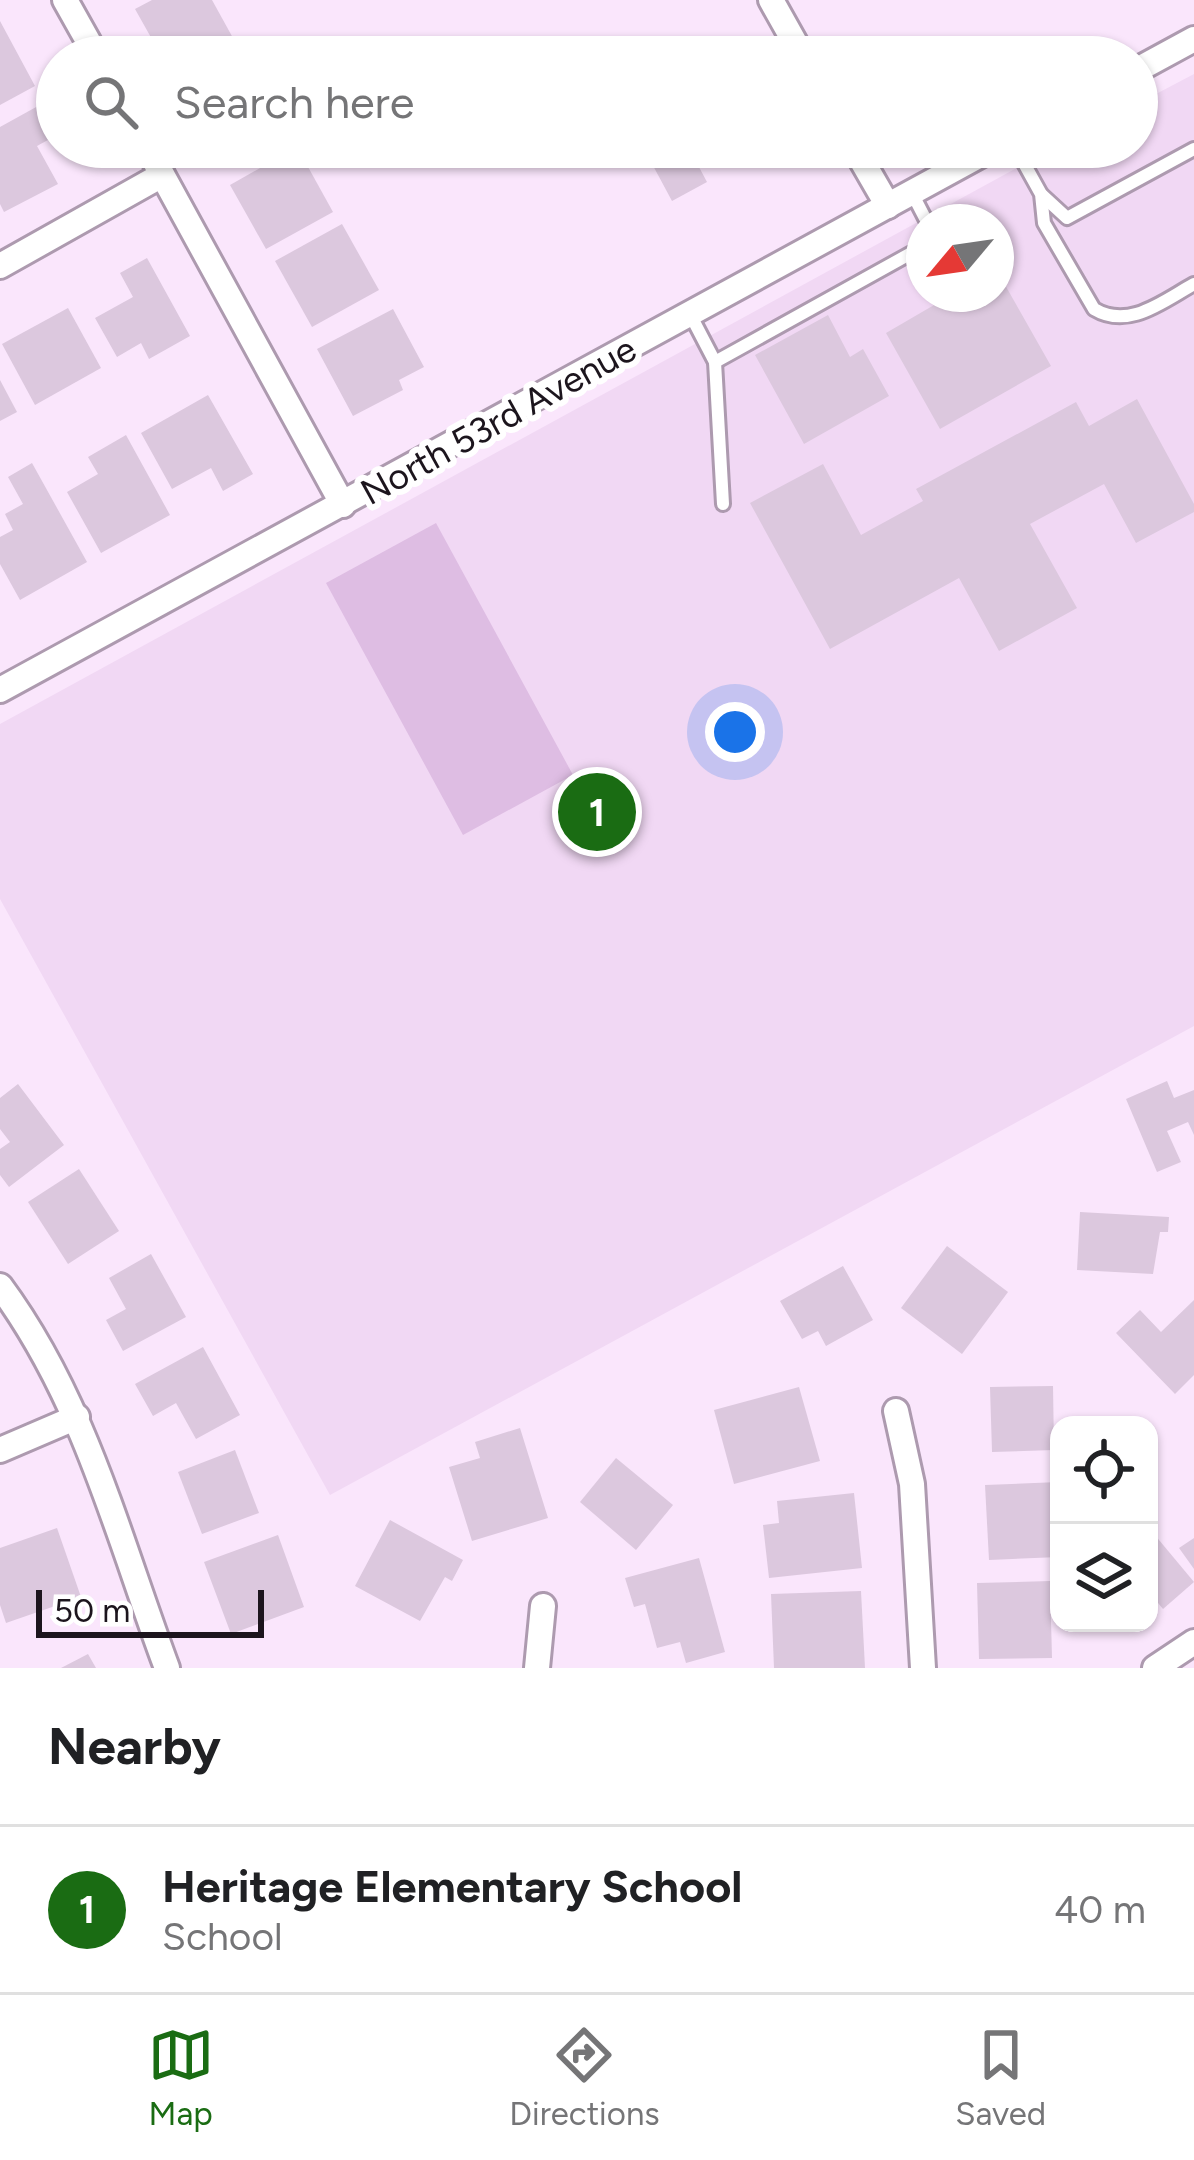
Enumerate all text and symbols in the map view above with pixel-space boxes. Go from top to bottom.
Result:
search box [36,36,1158,168]
icon: search [78,69,144,135]
text: Search here [174,75,414,129]
north arrow [906,204,1014,312]
street label: North 53rd Avenue [353,327,643,514]
your location [705,702,765,762]
pin: 1 [558,767,636,857]
map controls [1050,1416,1158,1632]
button: locate [1050,1416,1158,1524]
button: layers [1050,1524,1158,1632]
scale bar [36,1584,264,1637]
text: 50 m [54,1591,130,1630]
text: Nearby [48,1716,221,1777]
text: Heritage Elementary School [162,1859,742,1913]
text: 1 [79,1886,95,1933]
text: 40 m [1054,1886,1146,1933]
text: School [162,1913,283,1960]
tab: Map [148,2022,214,2133]
tab: Directions [509,2022,660,2133]
tab: Saved [955,2022,1046,2133]

